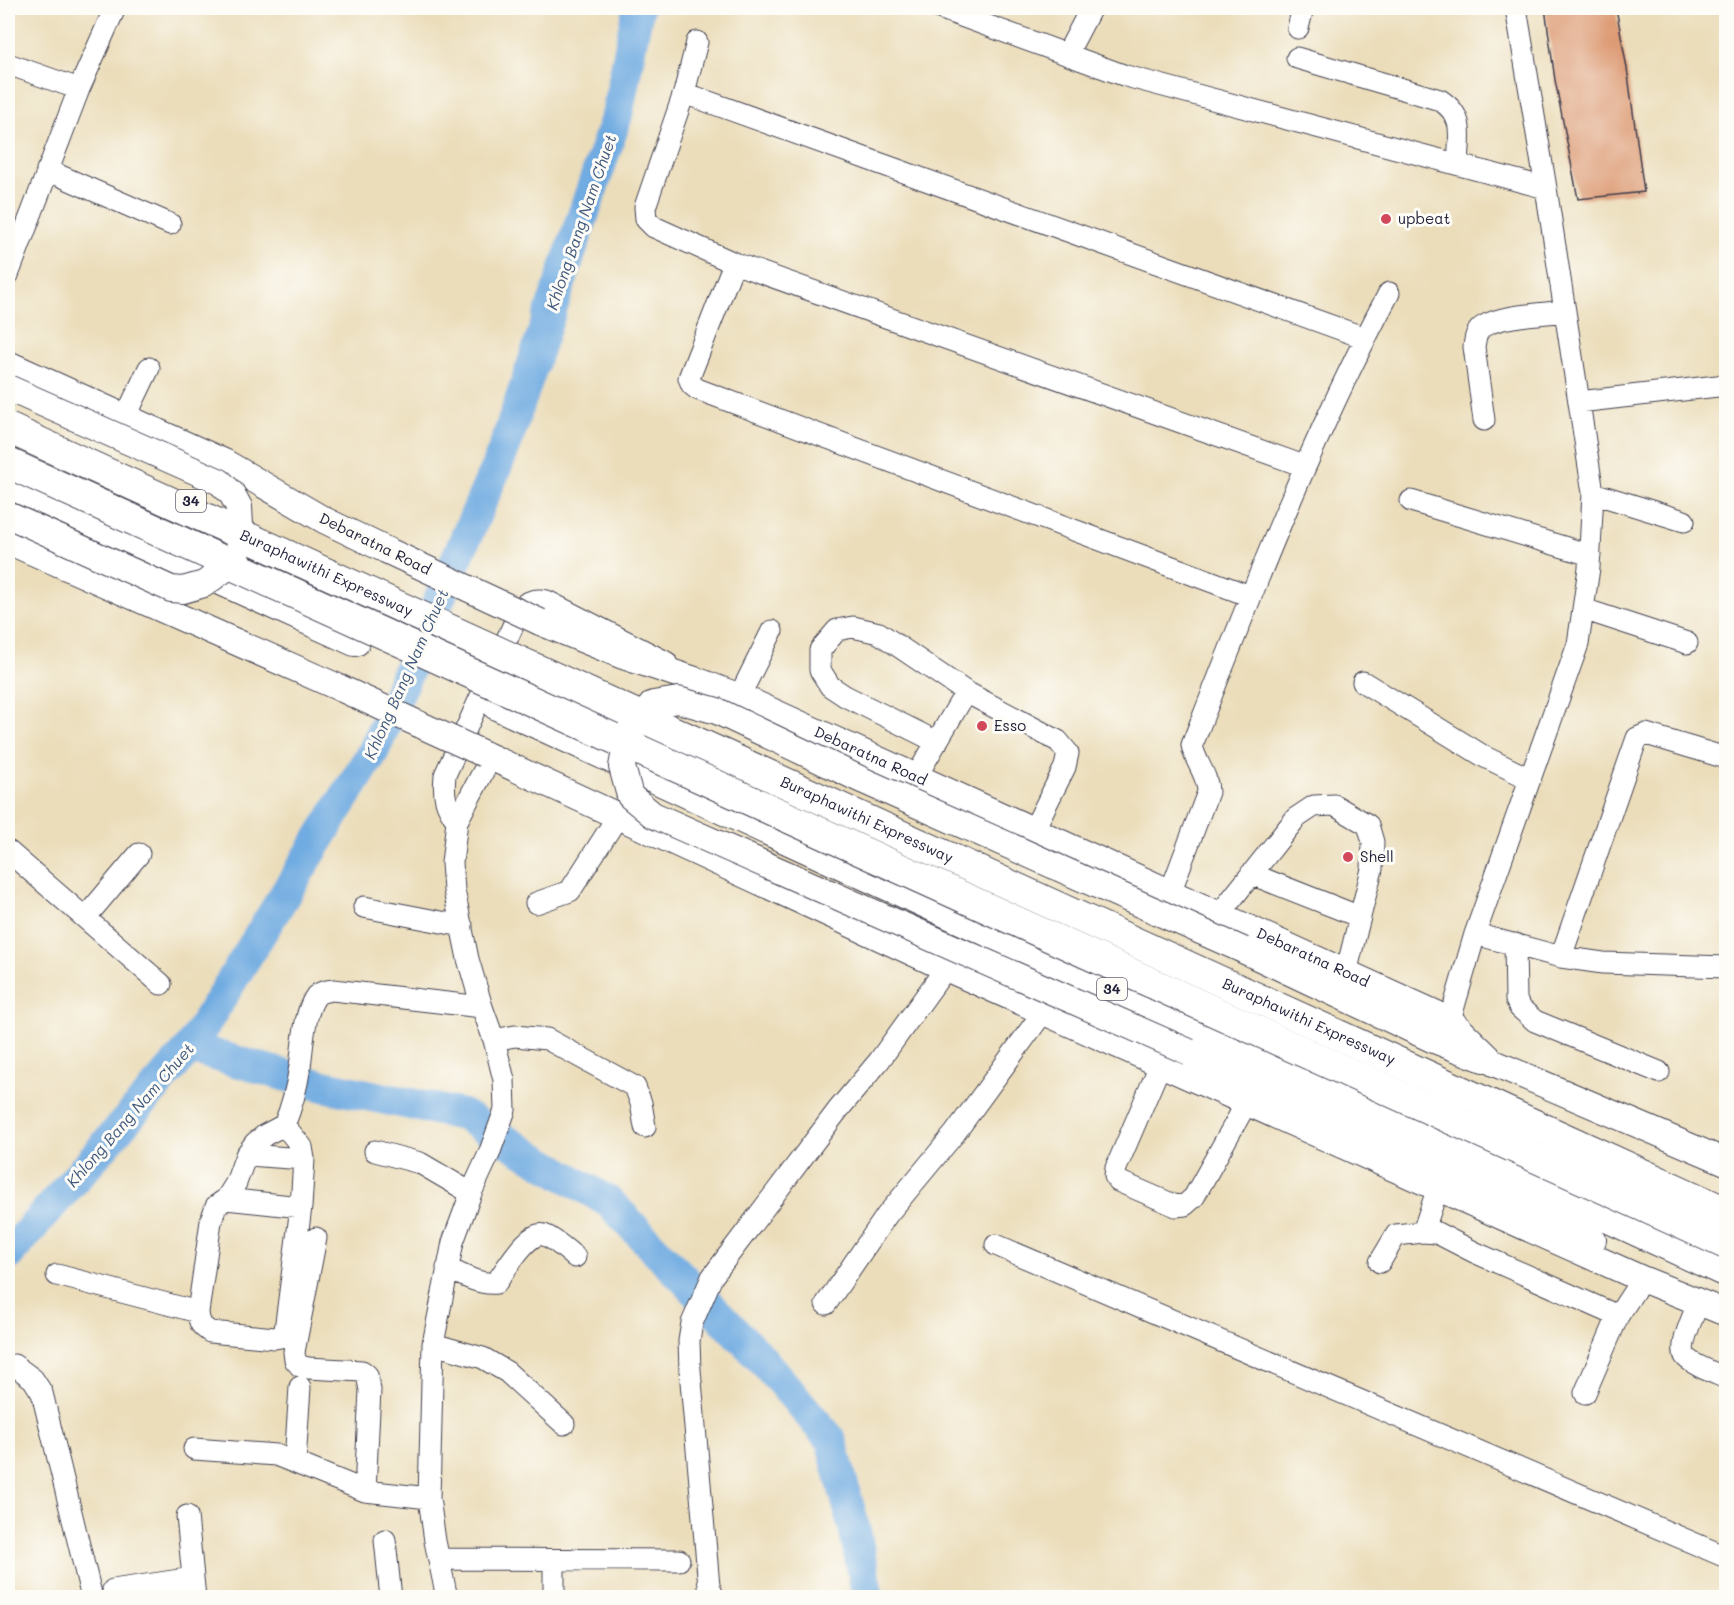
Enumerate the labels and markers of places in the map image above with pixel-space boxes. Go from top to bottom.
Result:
place label: upbeat [1398,208,1450,228]
marker: upbeat [1379,212,1393,226]
place label: Esso [994,715,1026,735]
marker: Esso [975,719,989,733]
place label: Shell [1360,846,1394,866]
marker: Shell [1341,850,1355,864]

